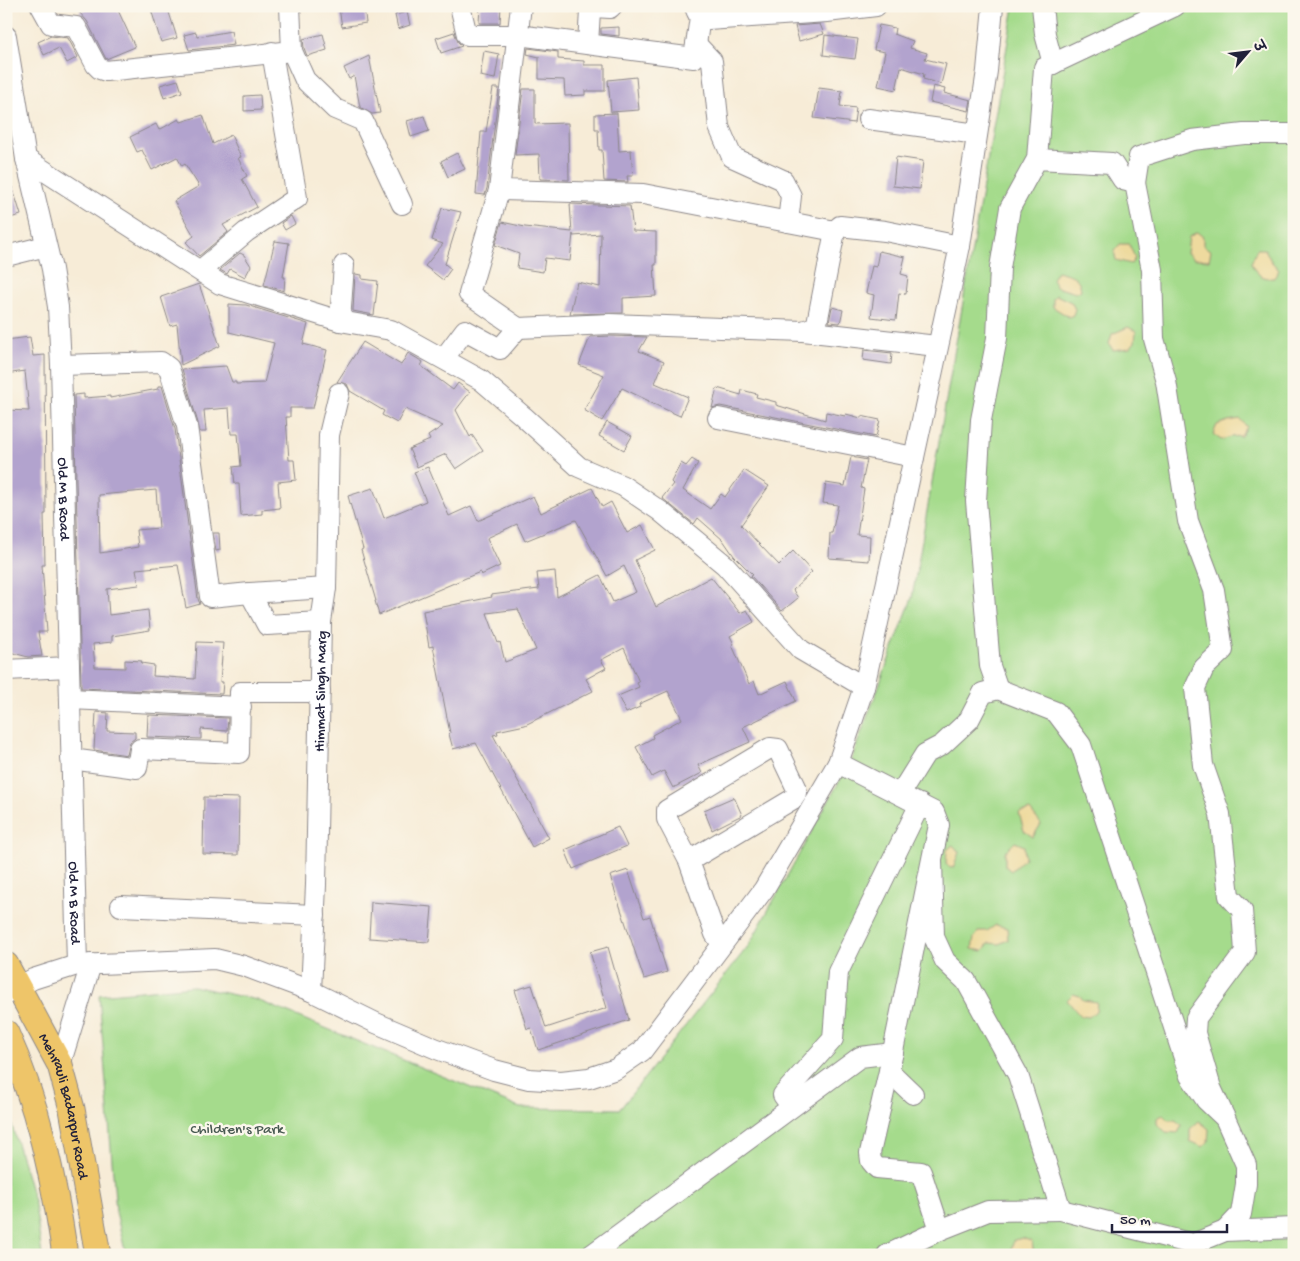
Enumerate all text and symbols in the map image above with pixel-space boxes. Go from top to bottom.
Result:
north arrow [1222,28,1272,78]
text: उ [1247,37,1268,57]
street label: Old M B Road [52,457,73,542]
street label: Himmat Singh Marg [312,630,332,752]
street label: Old M B Road [63,861,83,945]
street label: Mehrauli Badarpur Road [33,1030,91,1182]
park label: Children's Park [190,1121,285,1139]
scale bar [1112,1201,1228,1233]
text: 50 m [1120,1212,1151,1230]

